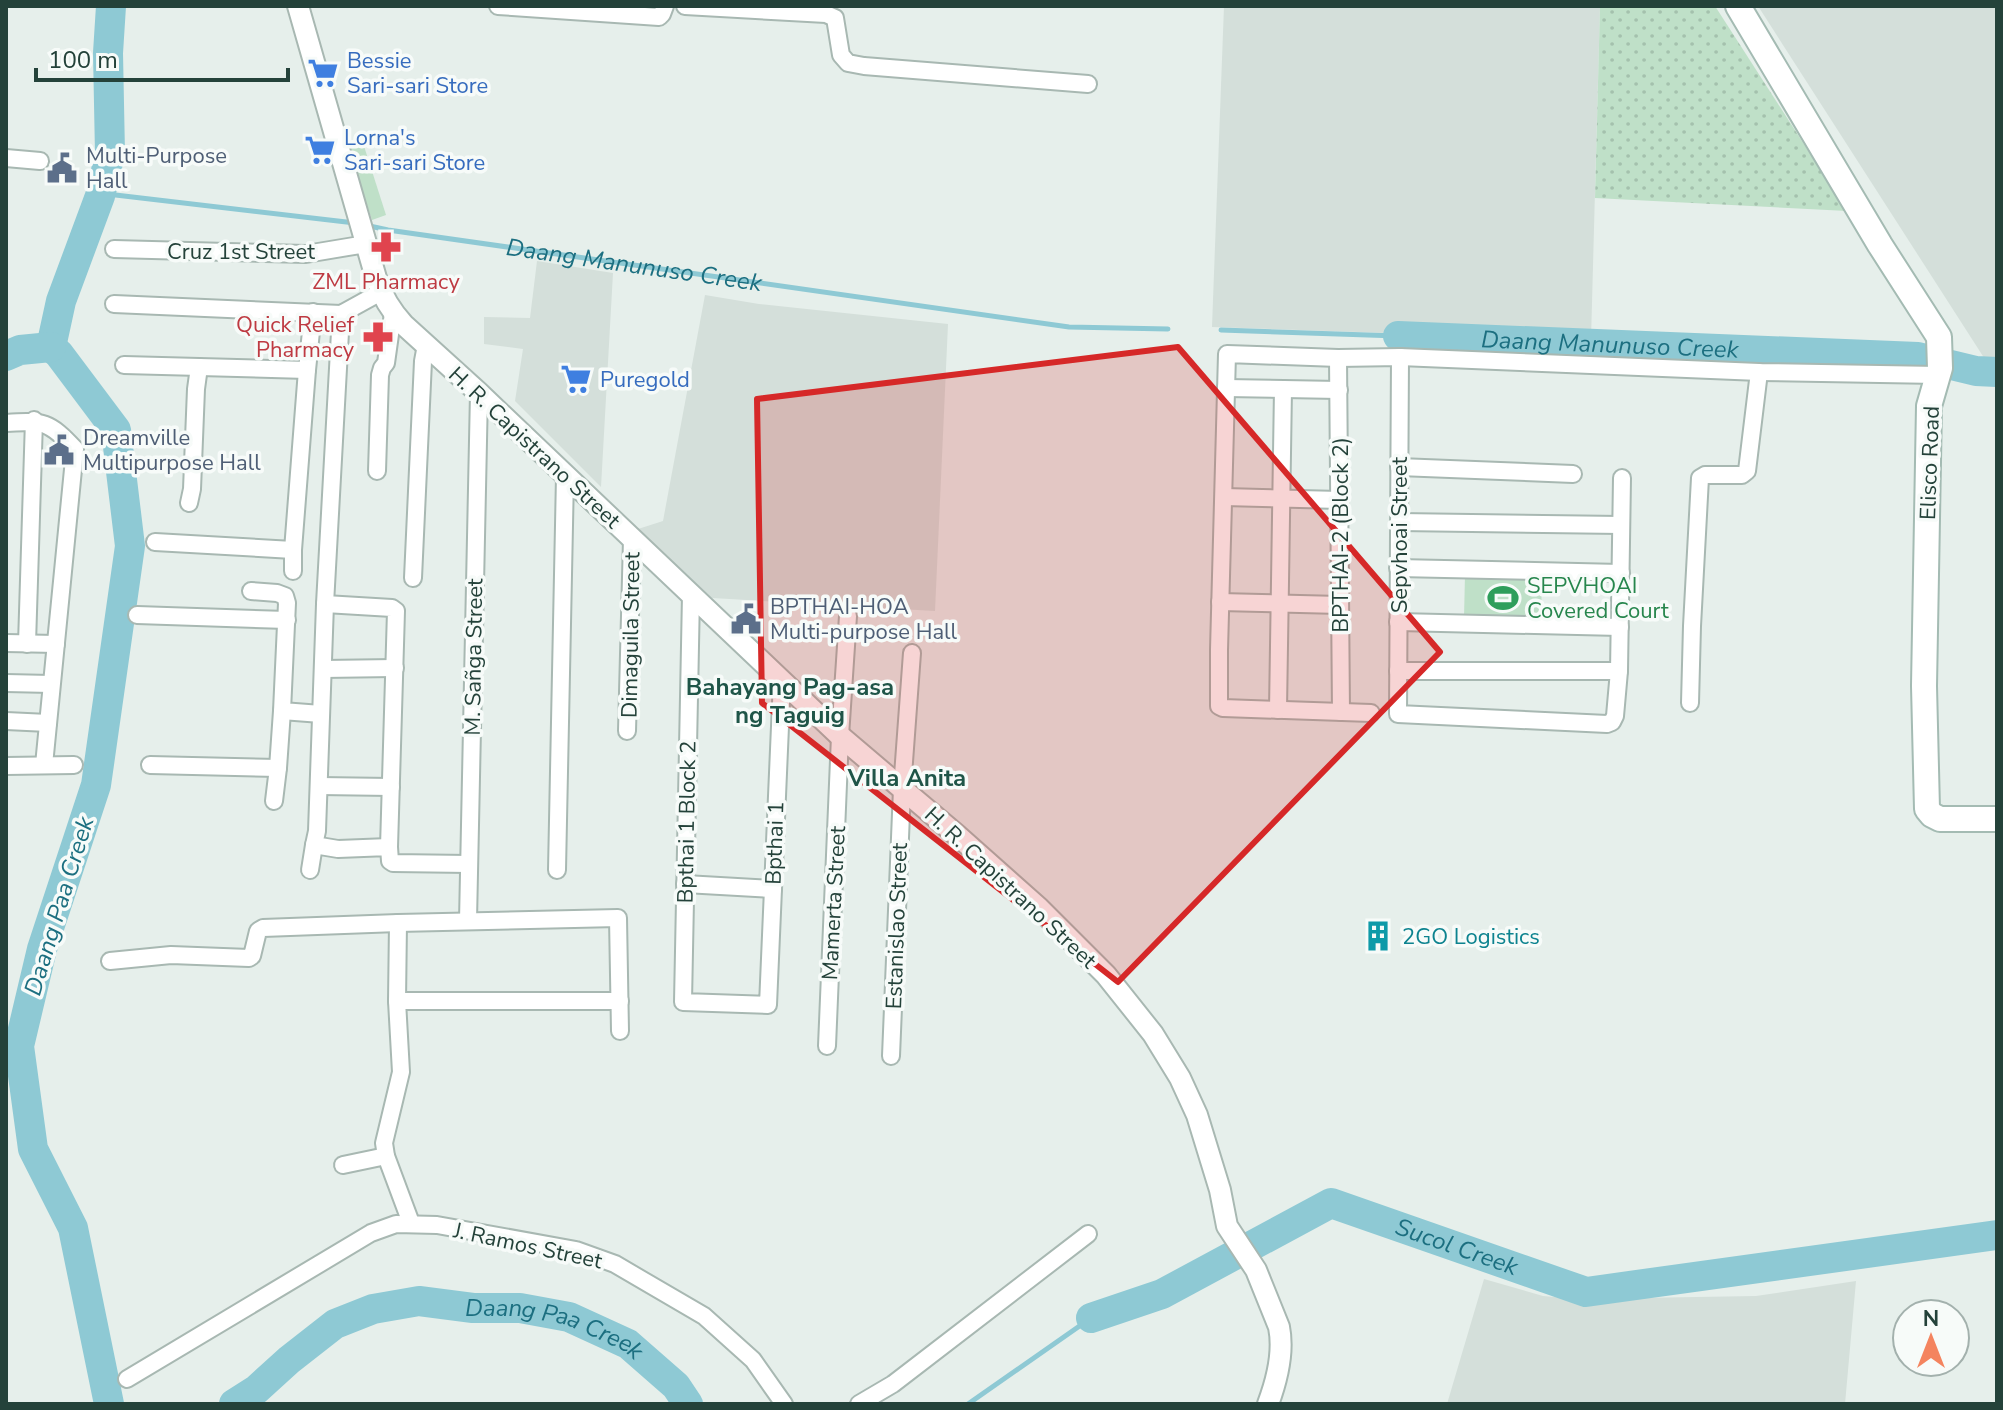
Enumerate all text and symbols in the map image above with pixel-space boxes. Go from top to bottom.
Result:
scale bar [36,32,288,82]
text: 100 m [48,44,118,76]
place label: Bessie Sari-sari Store [347,46,488,101]
supermarket icon: Bessie Sari-sari Store [306,56,340,90]
place label: Lorna's Sari-sari Store [344,123,485,178]
supermarket icon: Lorna's Sari-sari Store [303,133,337,167]
place label: Multi-Purpose Hall [86,141,227,196]
public building icon: Multi-Purpose Hall [45,151,79,185]
pharmacy icon: ZML Pharmacy [369,230,403,264]
water label: Daang Manunuso Creek [504,231,765,299]
street label: Cruz 1st Street [167,237,315,267]
place label: ZML Pharmacy [312,267,460,297]
place label: Quick Relief Pharmacy [236,310,355,365]
pharmacy icon: Quick Relief Pharmacy [361,320,395,354]
water label: Daang Manunuso Creek [1480,323,1740,366]
street label: H. R. Capistrano Street [442,360,627,536]
supermarket icon: Puregold [559,362,593,396]
place label: Puregold [600,365,690,395]
street label: Elisco Road [1913,406,1947,521]
place label: Dreamville Multipurpose Hall [83,423,261,478]
public building icon: Dreamville Multipurpose Hall [42,433,76,467]
street label: BPTHAI-2 (Block 2) [1326,437,1356,633]
street label: Sepvhoai Street [1385,457,1415,613]
street label: Dimaguila Street [615,551,647,718]
place label: SEPVHOAI Covered Court [1527,571,1669,626]
street label: M. Sañga Street [458,578,490,736]
sports icon: SEPVHOAI Covered Court [1486,581,1520,615]
place label: BPTHAI-HOA Multi-purpose Hall [770,592,958,647]
public building icon: BPTHAI-HOA Multi-purpose Hall [729,602,763,636]
district label: Bahayang Pag-asa ng Taguig [686,671,894,731]
street label: Bpthai 1 Block 2 [671,740,703,904]
district label: Villa Anita [847,762,966,794]
street label: H. R. Capistrano Street [918,800,1103,976]
street label: Bpthai 1 [759,801,791,885]
water label: Daang Paa Creek [17,812,102,999]
street label: Mamerta Street [815,825,853,981]
street label: Estanislao Street [879,842,915,1010]
building icon: 2GO Logistics [1361,919,1395,953]
place label: 2GO Logistics [1402,922,1540,952]
water label: Sucol Creek [1391,1211,1523,1283]
street label: J. Ramos Street [450,1215,605,1276]
water label: Daang Paa Creek [465,1292,651,1367]
north arrow [1891,1298,1971,1378]
text: N [1923,1304,1939,1334]

